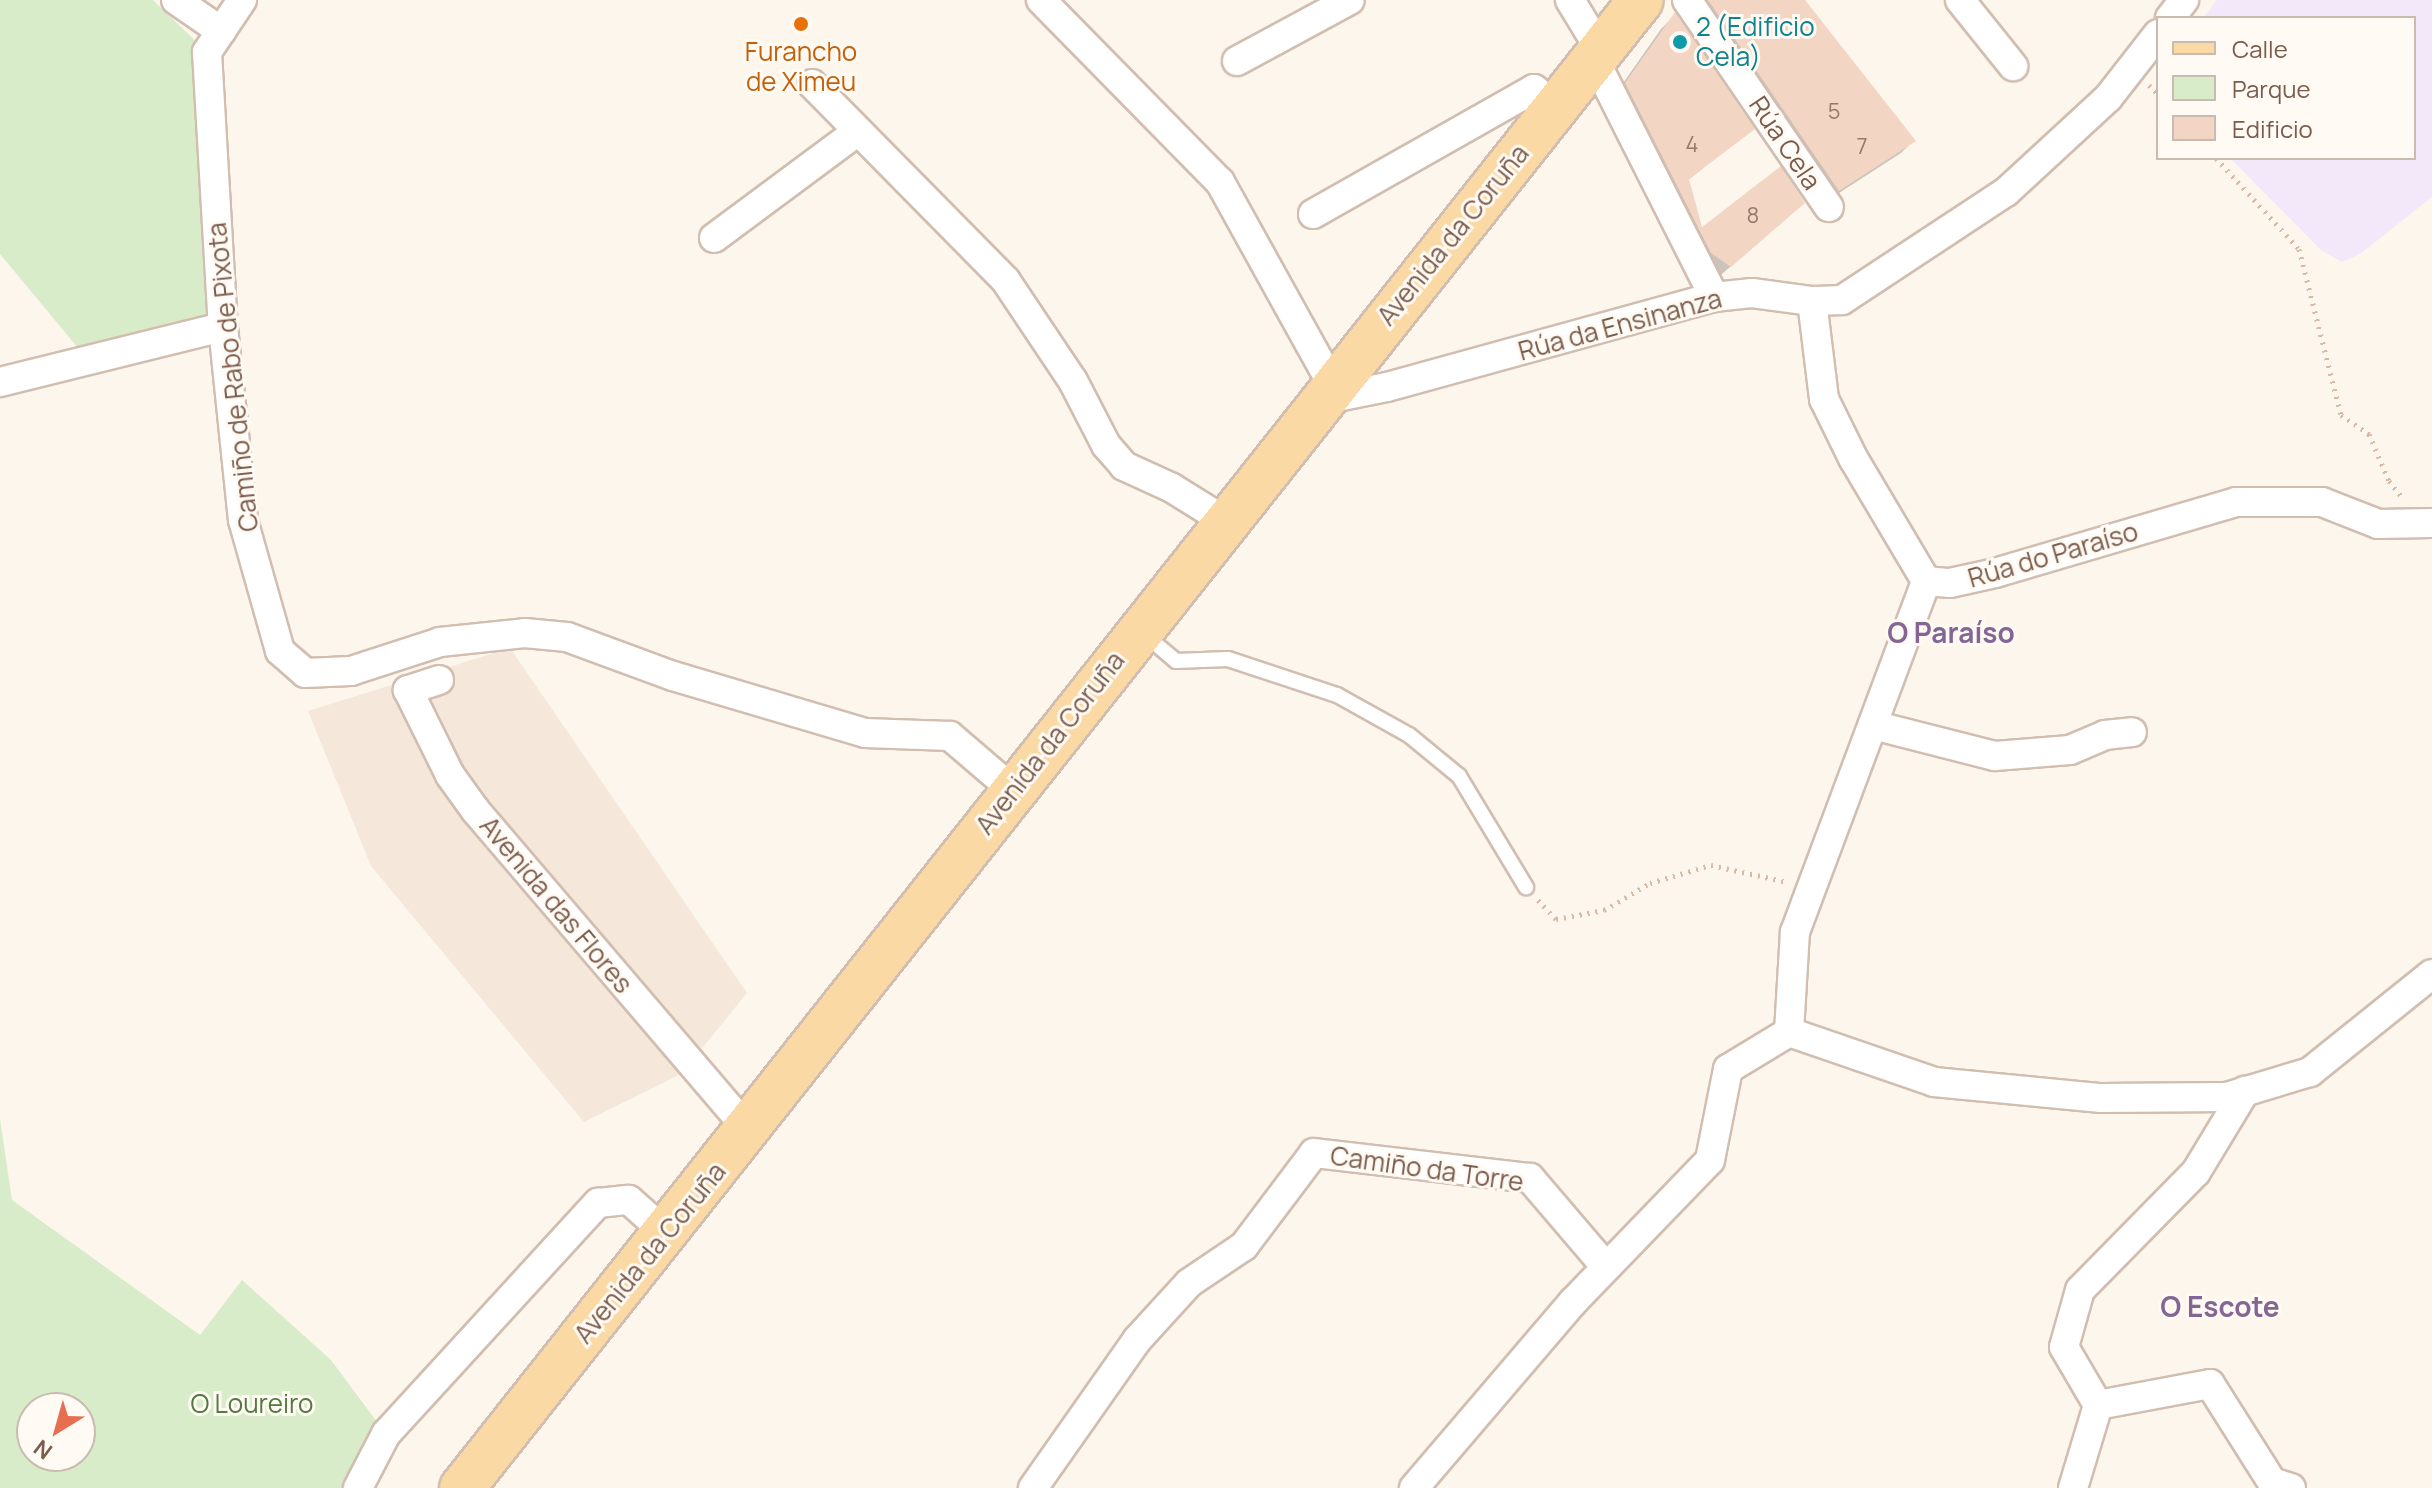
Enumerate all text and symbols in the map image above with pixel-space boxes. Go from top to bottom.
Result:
place label: 2 (Edificio Cela) [1696,11,1815,72]
marker: Furancho de Ximeu [792,15,810,33]
legend [2156,16,2416,160]
text: Calle [2232,32,2288,65]
marker: 2 (Edificio Cela) [1671,33,1689,51]
place label: Furancho de Ximeu [745,36,857,98]
text: Parque [2232,72,2310,105]
street label: Rúa Cela [1742,90,1828,196]
house number: 5 [1828,99,1840,125]
text: Edificio [2232,112,2313,145]
house number: 4 [1686,132,1698,158]
house number: 7 [1856,134,1868,160]
street label: Avenida da Coruña [1371,138,1535,332]
house number: 8 [1747,203,1759,229]
street label: Camiño de Rabo de Pixota [201,221,265,533]
street label: Rúa da Ensinanza [1515,283,1725,367]
street label: Rúa do Paraíso [1964,516,2142,594]
district label: O Paraíso [1887,615,2015,649]
street label: Avenida da Coruña [969,645,1131,841]
street label: Avenida das Flores [473,810,639,1000]
street label: Camiño da Torre [1328,1140,1526,1198]
street label: Avenida da Coruña [568,1156,732,1350]
district label: O Escote [2160,1289,2280,1323]
park label: O Loureiro [191,1388,313,1420]
north arrow [16,1392,96,1472]
text: N [27,1433,58,1466]

